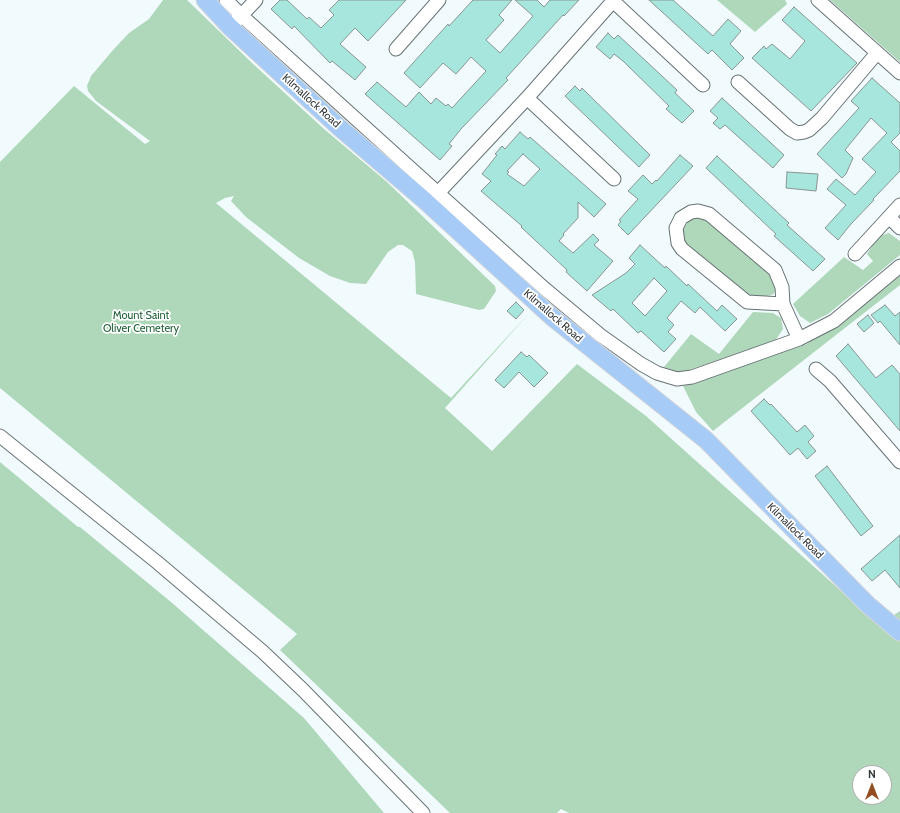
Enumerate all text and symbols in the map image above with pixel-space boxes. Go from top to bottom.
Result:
street label: Kilmallock Road [279,71,343,131]
street label: Kilmallock Road [521,287,585,345]
park label: Mount Saint Oliver Cemetery [103,309,179,335]
street label: Kilmallock Road [764,500,826,562]
north arrow [852,765,892,805]
text: N [868,767,876,781]

